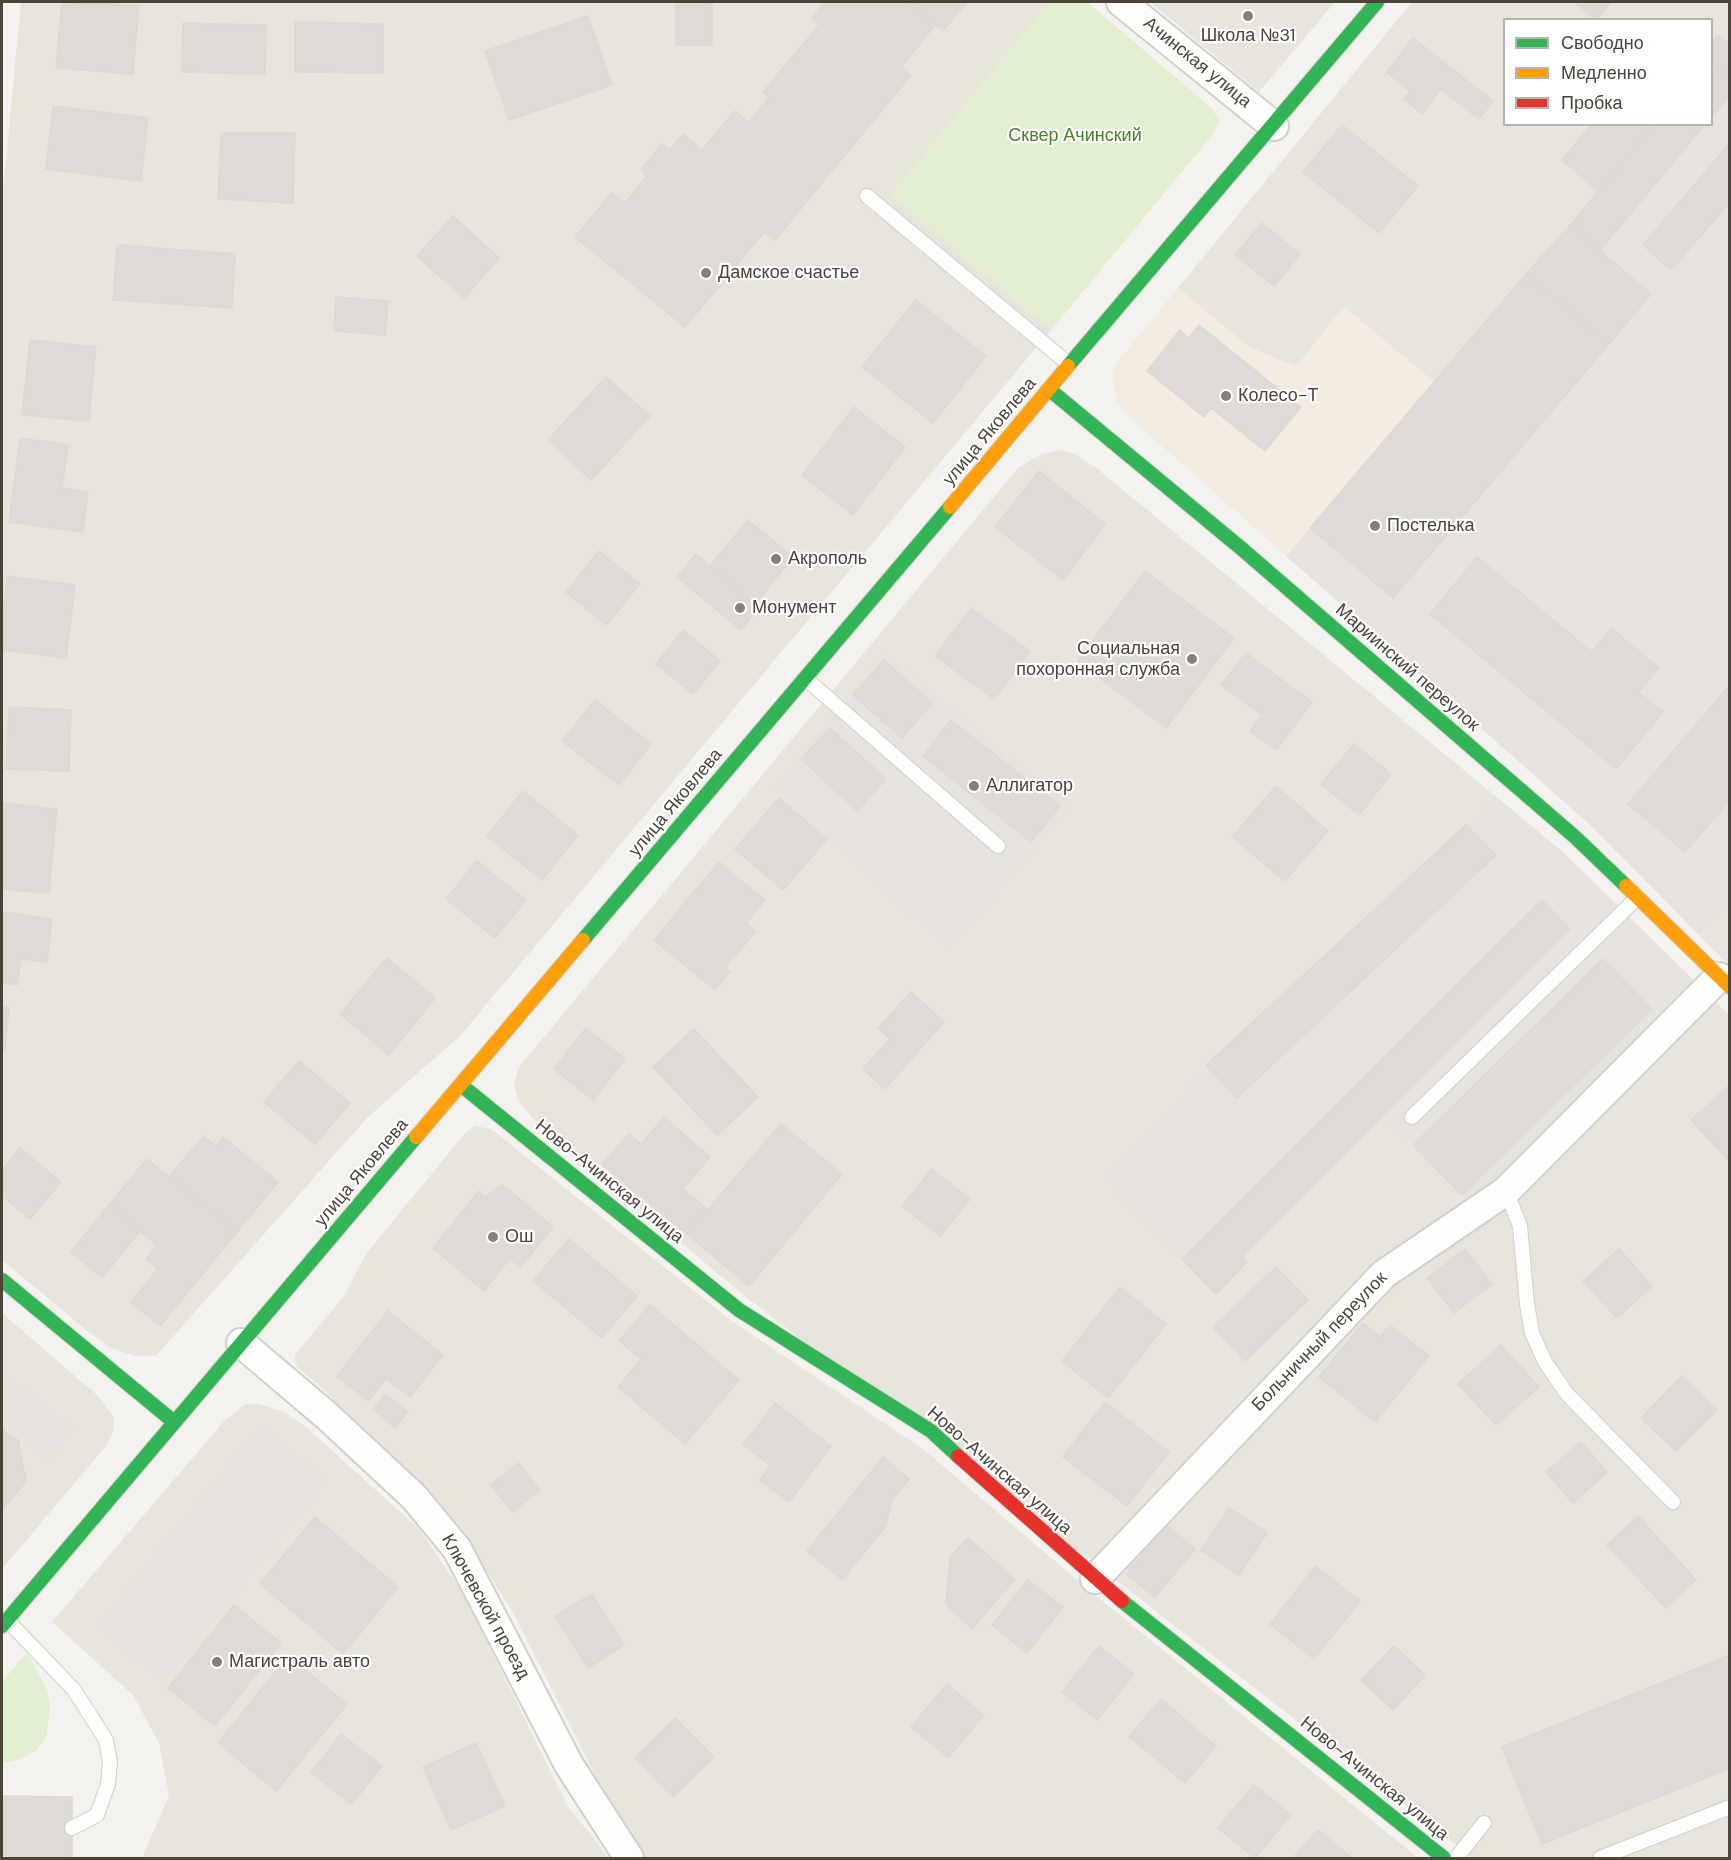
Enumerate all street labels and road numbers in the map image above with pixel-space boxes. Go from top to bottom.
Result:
street label: Ачинская улица [1139,13,1255,113]
street label: улица Яковлева [939,374,1041,490]
street label: Мариинский переулок [1331,600,1483,736]
street label: улица Яковлева [625,745,727,861]
street label: улица Яковлева [311,1115,413,1231]
street label: Ново-Ачинская улица [530,1115,688,1249]
street label: Больничный переулок [1248,1268,1392,1416]
street label: Ново-Ачинская улица [922,1402,1076,1540]
street label: Ключевской проезд [436,1531,534,1683]
street label: Ново-Ачинская улица [1295,1712,1453,1846]

